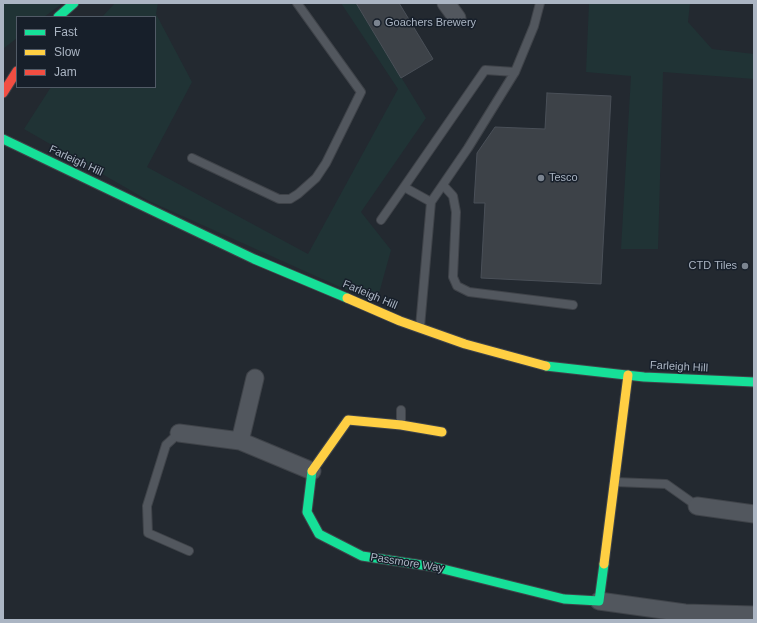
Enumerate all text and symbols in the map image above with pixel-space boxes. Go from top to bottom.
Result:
legend [16,16,156,88]
place label: Goachers Brewery [385,16,476,30]
marker: Goachers Brewery [372,18,382,28]
text: Fast [54,25,77,39]
text: Slow [54,45,80,59]
text: Jam [54,65,77,79]
street label: Farleigh Hill [47,143,105,179]
place label: Tesco [549,171,578,185]
marker: Tesco [536,173,546,183]
place label: CTD Tiles [689,259,737,273]
marker: CTD Tiles [740,261,750,271]
street label: Farleigh Hill [341,278,399,312]
street label: Farleigh Hill [650,359,708,375]
street label: Passmore Way [369,551,445,575]

